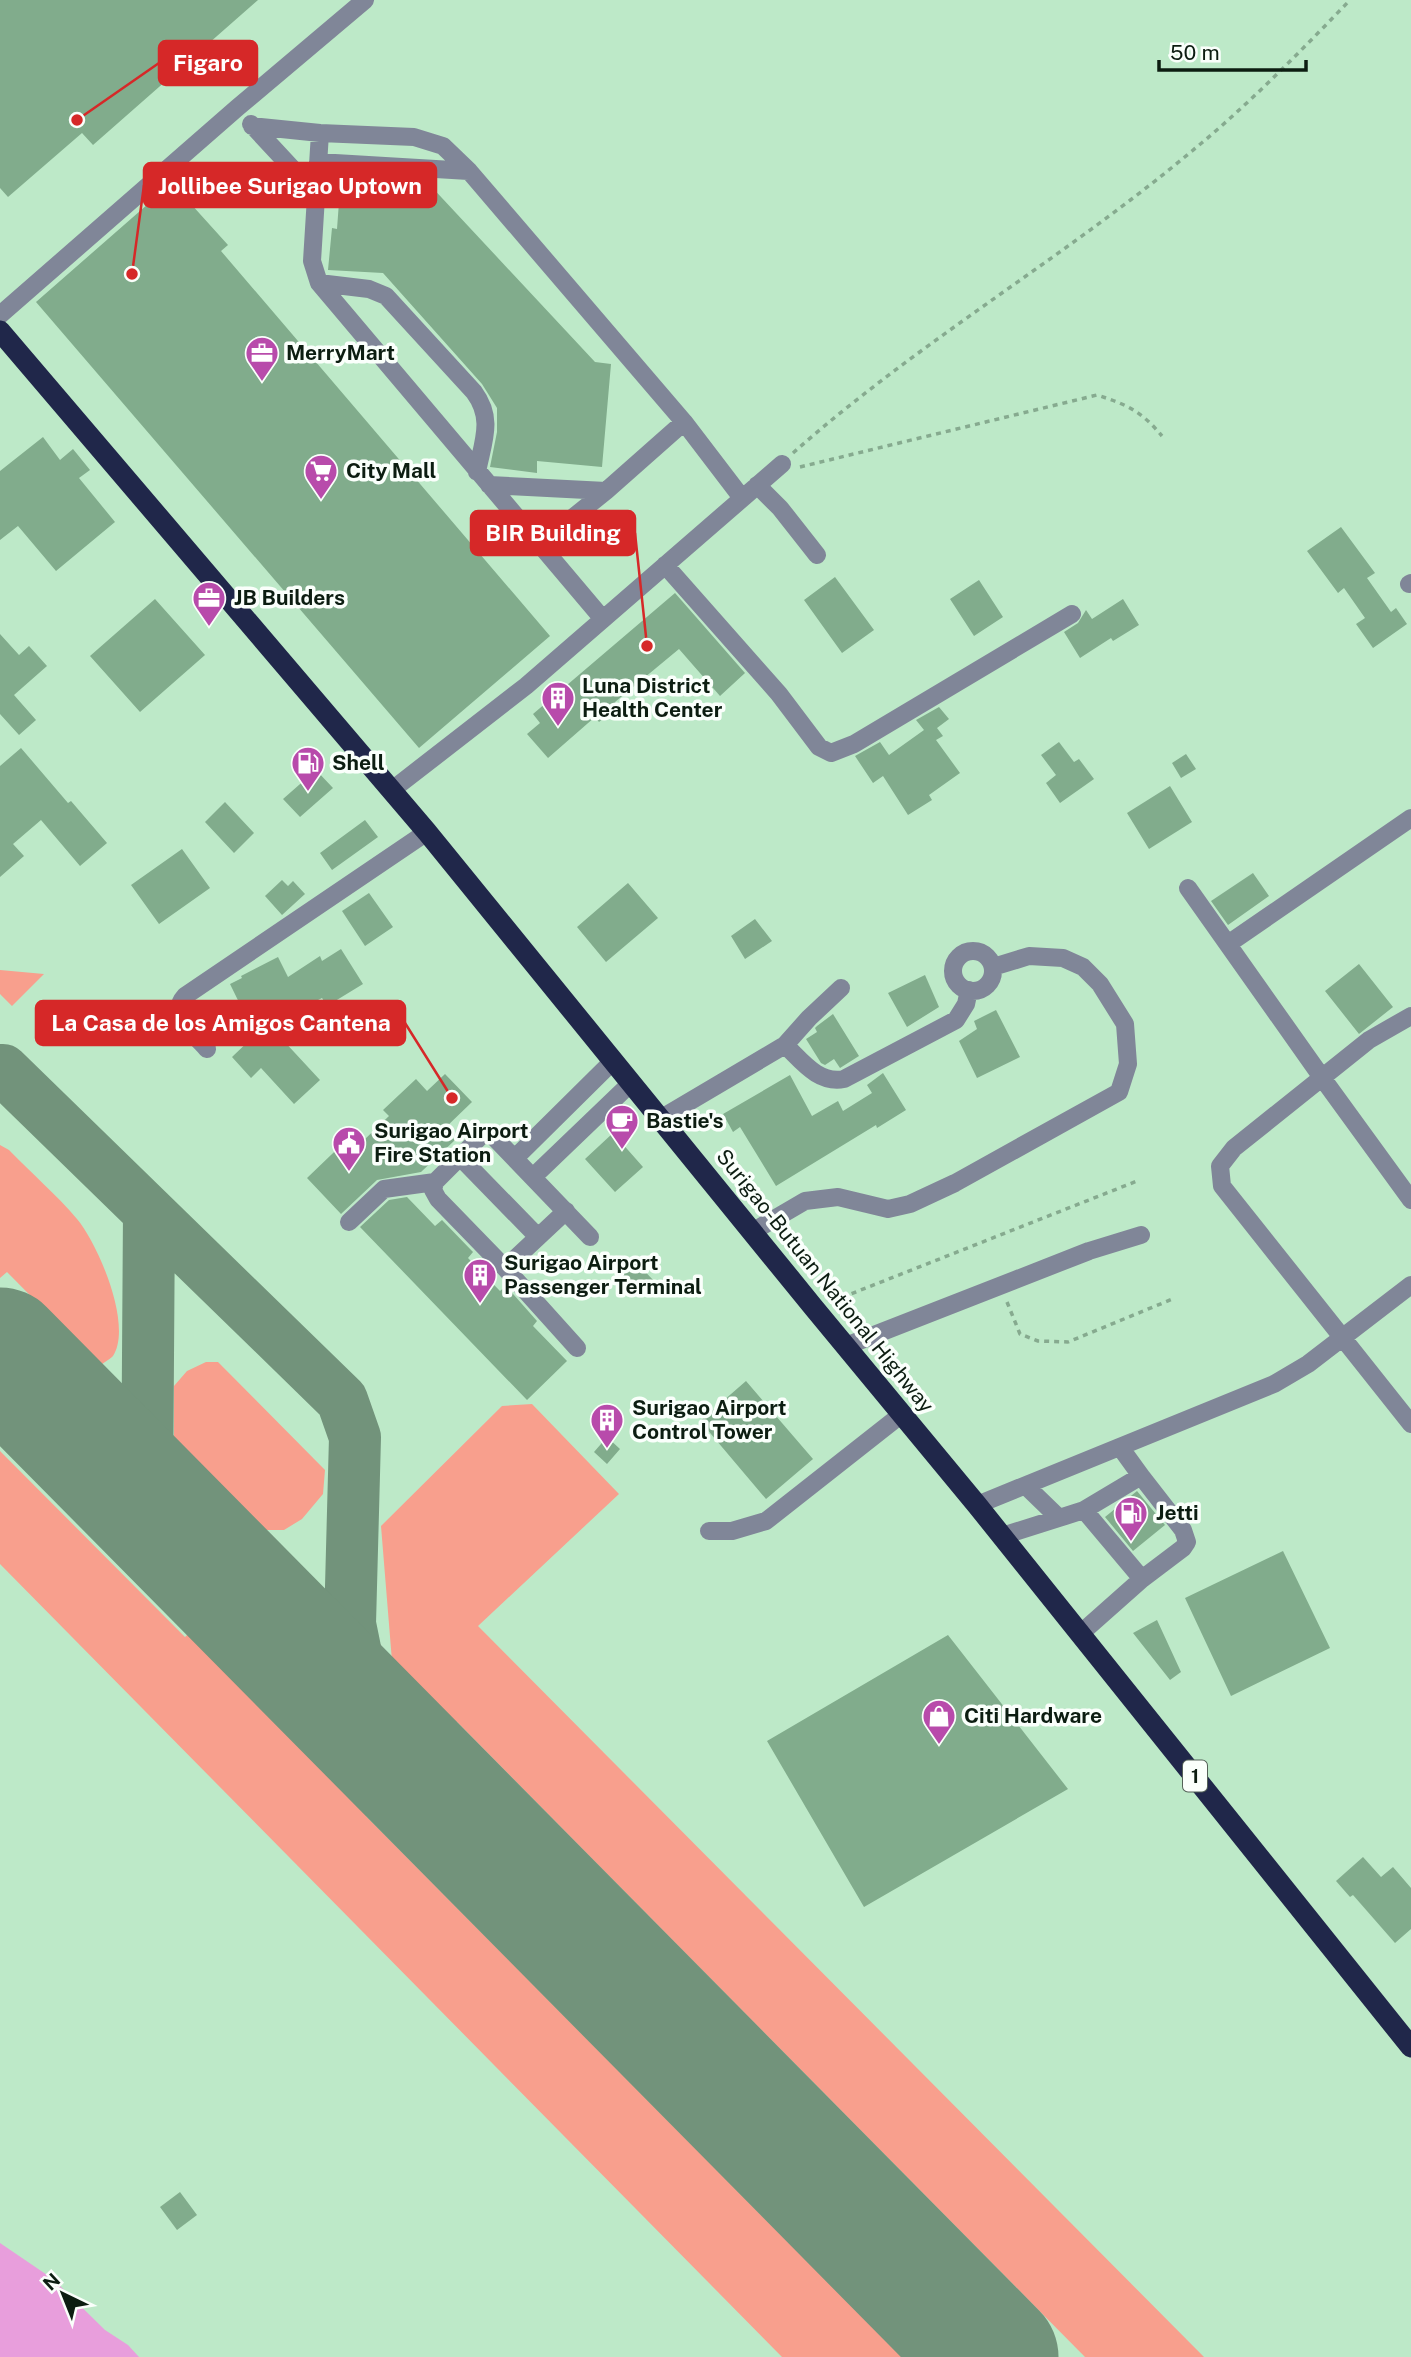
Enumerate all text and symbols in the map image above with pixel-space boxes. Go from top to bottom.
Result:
scale bar [1159,28,1306,72]
text: 50 m [1170,40,1220,65]
callout: Figaro [159,41,257,85]
text: Figaro [173,49,243,76]
callout: Jollibee Surigao Uptown [144,163,436,207]
text: Jollibee Surigao Uptown [158,172,422,199]
office icon: MerryMart [243,334,281,383]
place label: MerryMart [286,340,395,365]
supermarket icon: City Mall [302,452,340,501]
place label: City Mall [346,458,437,483]
callout: BIR Building [471,511,635,555]
text: BIR Building [485,519,621,546]
office icon: JB Builders [190,579,228,628]
place label: JB Builders [234,585,345,610]
place label: Luna District Health Center [582,673,723,722]
building icon: Luna District Health Center [539,679,577,728]
fuel station icon: Shell [289,744,327,793]
place label: Shell [332,750,385,775]
callout: La Casa de los Amigos Cantena [36,1001,405,1045]
text: La Casa de los Amigos Cantena [51,1009,391,1036]
cafe icon: Bastie's [603,1102,641,1151]
place label: Bastie's [646,1108,724,1133]
place label: Surigao Airport Fire Station [374,1118,529,1167]
public building icon: Surigao Airport Fire Station [330,1124,368,1173]
street label: Surigao-Butuan National Highway [711,1144,939,1417]
place label: Surigao Airport Passenger Terminal [504,1250,702,1299]
building icon: Surigao Airport Passenger Terminal [461,1256,499,1305]
place label: Surigao Airport Control Tower [632,1395,787,1444]
building icon: Surigao Airport Control Tower [588,1401,626,1450]
fuel station icon: Jetti [1112,1494,1150,1543]
place label: Jetti [1156,1500,1199,1525]
shop icon: Citi Hardware [920,1697,958,1746]
place label: Citi Hardware [964,1703,1102,1728]
road number: 1 [1183,1760,1207,1792]
north arrow [28,2259,98,2329]
text: N [38,2268,64,2295]

